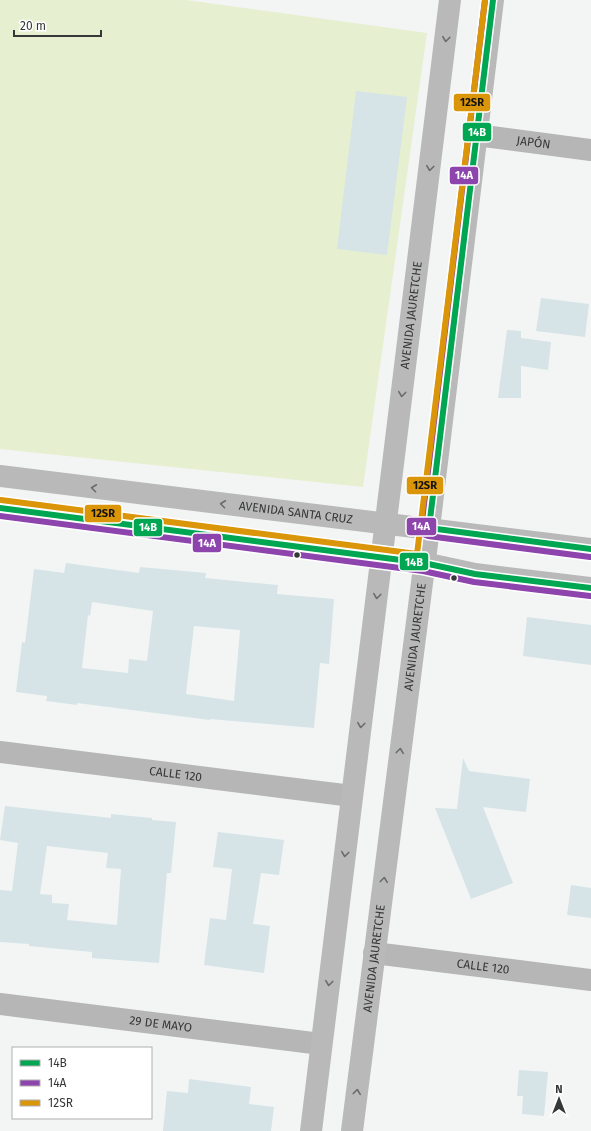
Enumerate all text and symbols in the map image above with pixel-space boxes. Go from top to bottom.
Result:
scale bar [14,12,101,38]
text: 20 m [20,19,46,33]
one-way arrow [441,36,450,42]
line badge: 12SR [453,93,491,112]
text: 12SR [460,96,484,109]
line badge: 14B [462,122,492,142]
text: 14B [468,126,486,139]
street label: JAPÓN [516,133,551,152]
one-way arrow [426,165,435,171]
line badge: 14A [449,166,479,185]
text: 14A [455,169,473,182]
street label: AVENIDA JAURETCHE [398,260,425,370]
one-way arrow [398,391,407,397]
line badge: 12SR [406,476,444,495]
text: 12SR [413,479,437,492]
one-way arrow [91,484,97,493]
street label: AVENIDA SANTA CRUZ [238,499,353,526]
one-way arrow [220,500,226,509]
line badge: 12SR [84,504,122,523]
text: 12SR [91,507,115,520]
line badge: 14A [406,517,437,536]
line badge: 14B [133,518,163,537]
text: 14A [412,520,430,533]
text: 14B [139,521,157,534]
line badge: 14A [192,533,222,553]
text: 14A [198,537,216,550]
unlabelled marker [292,550,302,560]
line badge: 14B [399,552,429,571]
text: 14B [405,556,423,569]
unlabelled marker [449,573,459,583]
street label: AVENIDA JAURETCHE [401,582,429,692]
one-way arrow [372,593,381,599]
one-way arrow [356,722,365,728]
one-way arrow [395,748,404,754]
street label: CALLE 120 [148,764,203,784]
one-way arrow [341,851,350,857]
one-way arrow [379,877,388,883]
street label: AVENIDA JAURETCHE [360,904,388,1013]
street label: CALLE 120 [456,956,511,977]
one-way arrow [325,980,334,986]
street label: 29 DE MAYO [129,1013,193,1035]
legend [12,1047,152,1119]
text: 14B [48,1056,67,1070]
text: 14A [48,1076,67,1090]
north arrow [539,1079,579,1119]
text: N [555,1083,563,1096]
one-way arrow [352,1089,361,1095]
text: 12SR [48,1096,73,1110]

